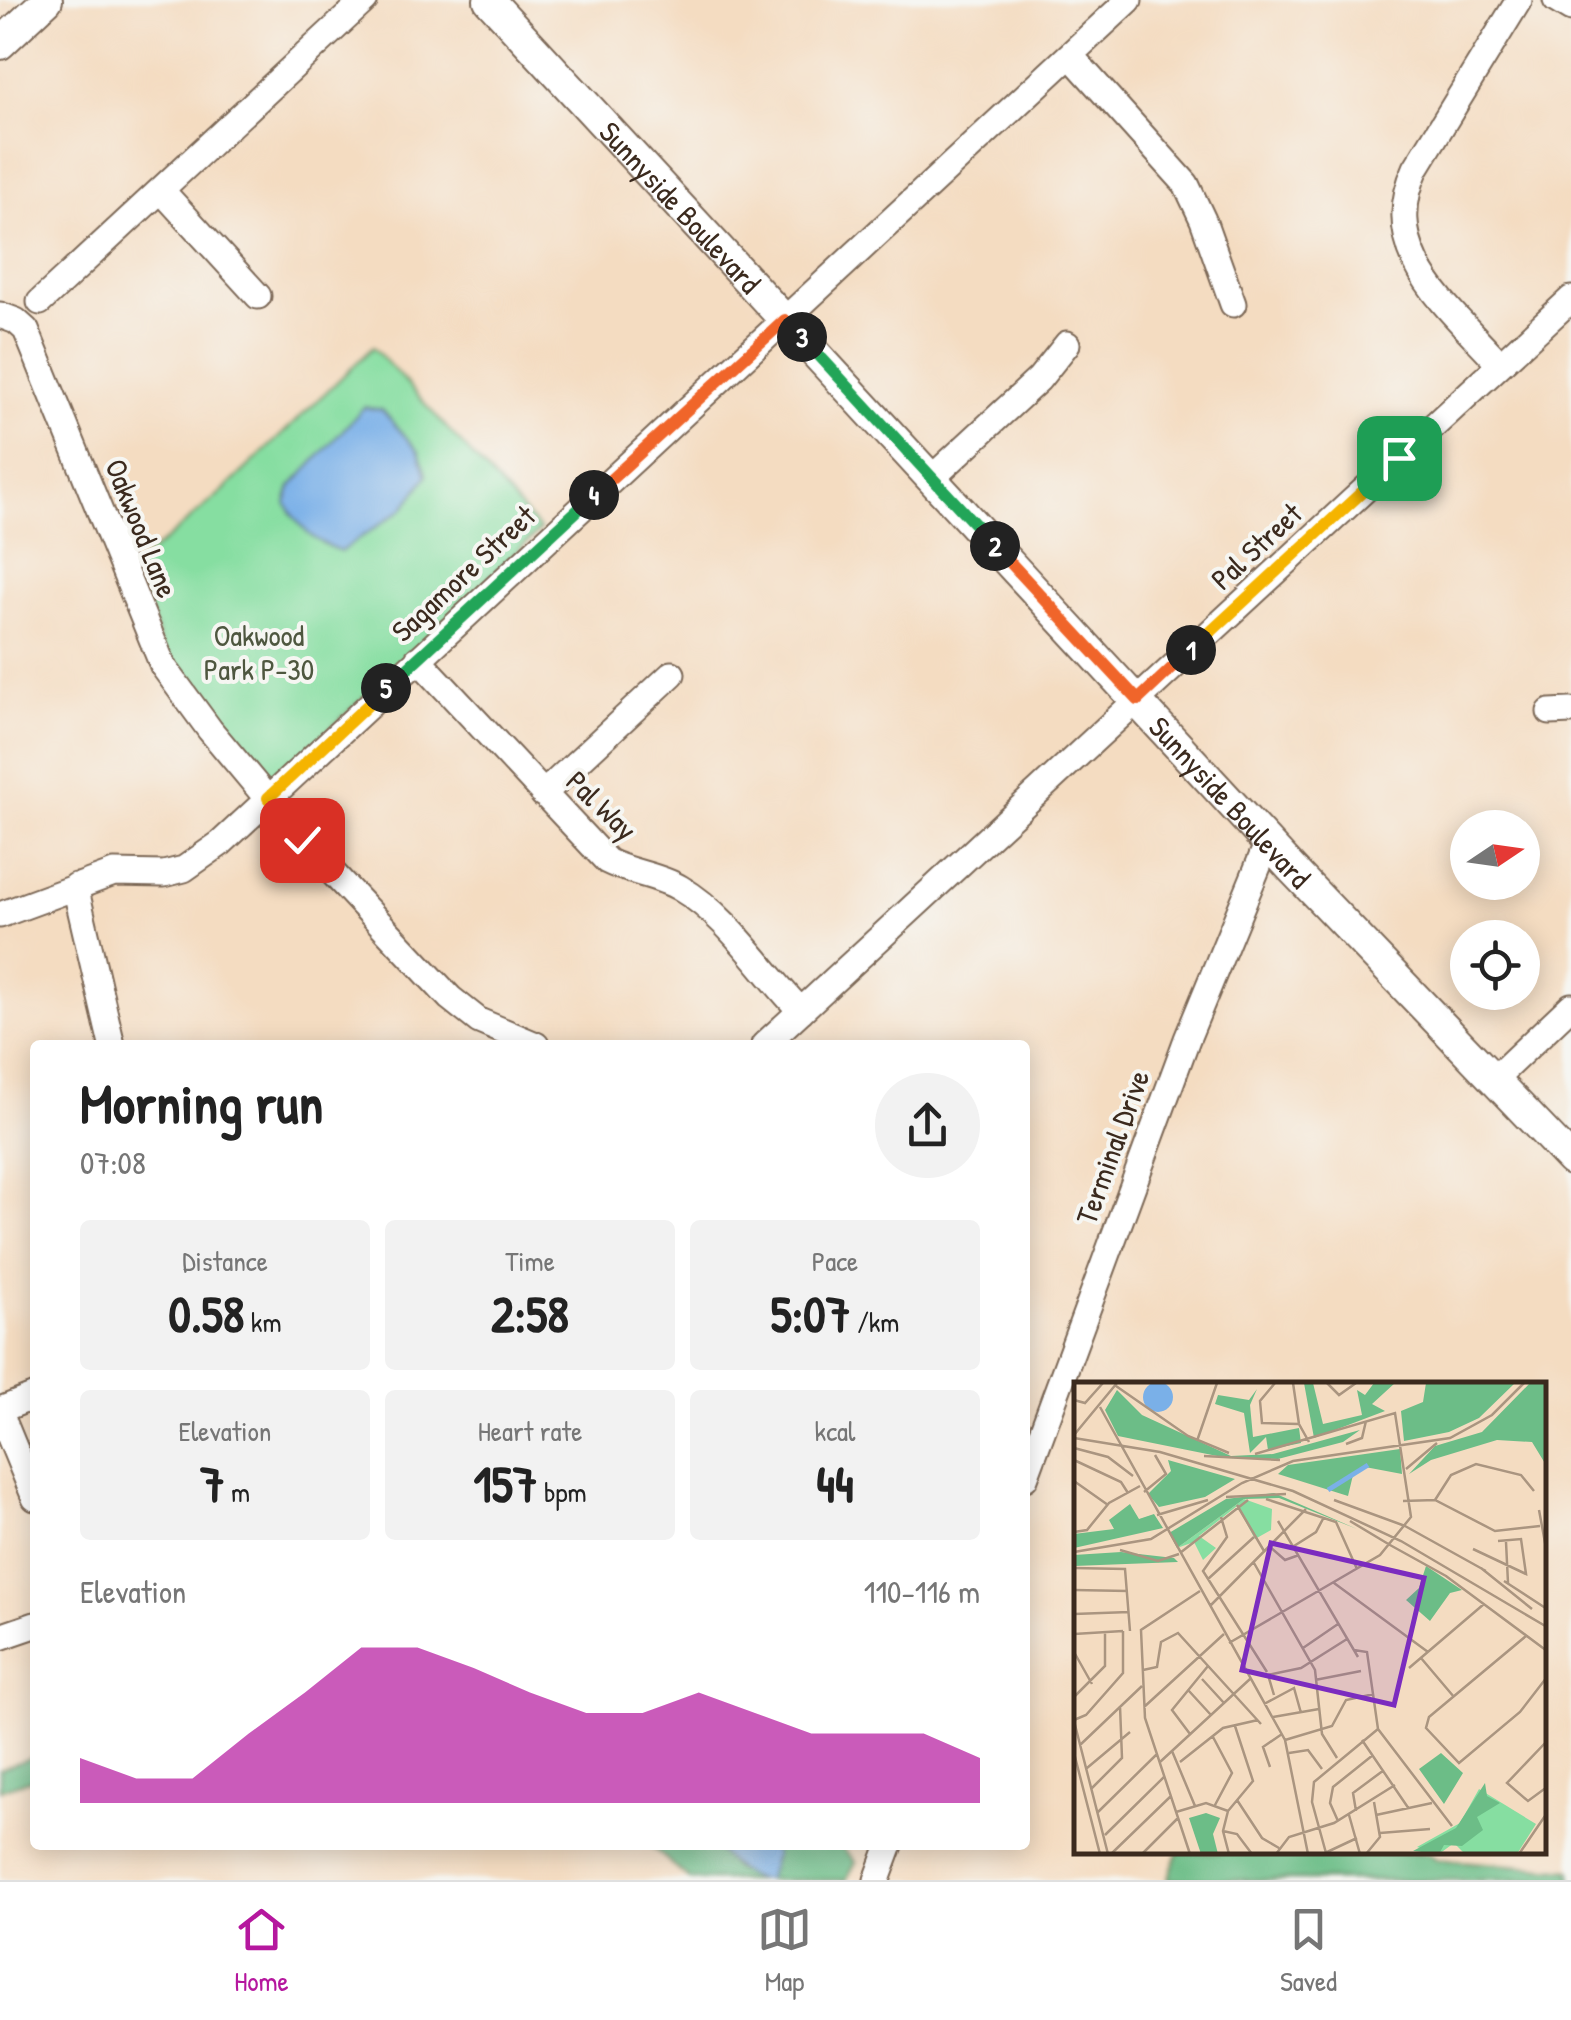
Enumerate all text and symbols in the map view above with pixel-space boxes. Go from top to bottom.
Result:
street label: Sunnyside Boulevard [591,112,770,302]
pin: 3 [777,312,827,362]
text: 3 [796,318,808,356]
pin [1357,416,1442,501]
icon: arrive [1372,431,1427,486]
street label: Oakwood Lane [96,453,188,603]
pin: 4 [569,470,619,520]
text: 4 [589,476,599,514]
street label: Pal Street [1202,493,1311,598]
street label: Sagamore Street [382,495,544,650]
pin: 2 [970,521,1020,571]
text: 2 [988,527,1002,565]
park label: Oakwood Park P-30 [204,615,314,689]
pin: 1 [1166,625,1216,675]
text: 1 [1186,631,1196,669]
pin: 5 [361,663,411,713]
text: 5 [380,669,392,707]
street label: Sunnyside Boulevard [1140,707,1320,897]
street label: Pal Way [558,761,646,849]
pin [260,798,345,883]
north arrow [1450,810,1540,900]
map controls [1450,810,1540,1010]
icon: check [275,813,330,868]
button: locate [1450,920,1540,1010]
street label: Terminal Drive [1066,1064,1158,1230]
text: Morning run [80,1066,323,1140]
button: share [875,1073,980,1178]
text: 07:08 [80,1141,146,1184]
text: Distance [182,1242,268,1280]
text: Time [505,1242,555,1280]
text: Pace [812,1242,858,1280]
text: 0.58 [168,1280,244,1348]
text: 2:58 [491,1280,569,1348]
text: 5:07 [771,1280,850,1348]
text: km [244,1303,282,1341]
text: /km [850,1303,899,1341]
inset map [1074,1382,1546,1855]
text: Elevation [179,1412,272,1450]
text: Heart rate [478,1412,582,1450]
text: kcal [815,1412,855,1450]
text: 7 [200,1450,225,1518]
text: 157 [473,1450,538,1518]
text: 44 [816,1450,854,1518]
text: m [225,1473,250,1511]
text: bpm [538,1473,587,1511]
text: Elevation [80,1570,186,1613]
text: 110–116 m [864,1570,980,1613]
tab: Home [234,1902,289,2000]
tab: Map [757,1902,812,2000]
tab: Saved [1280,1902,1337,2000]

